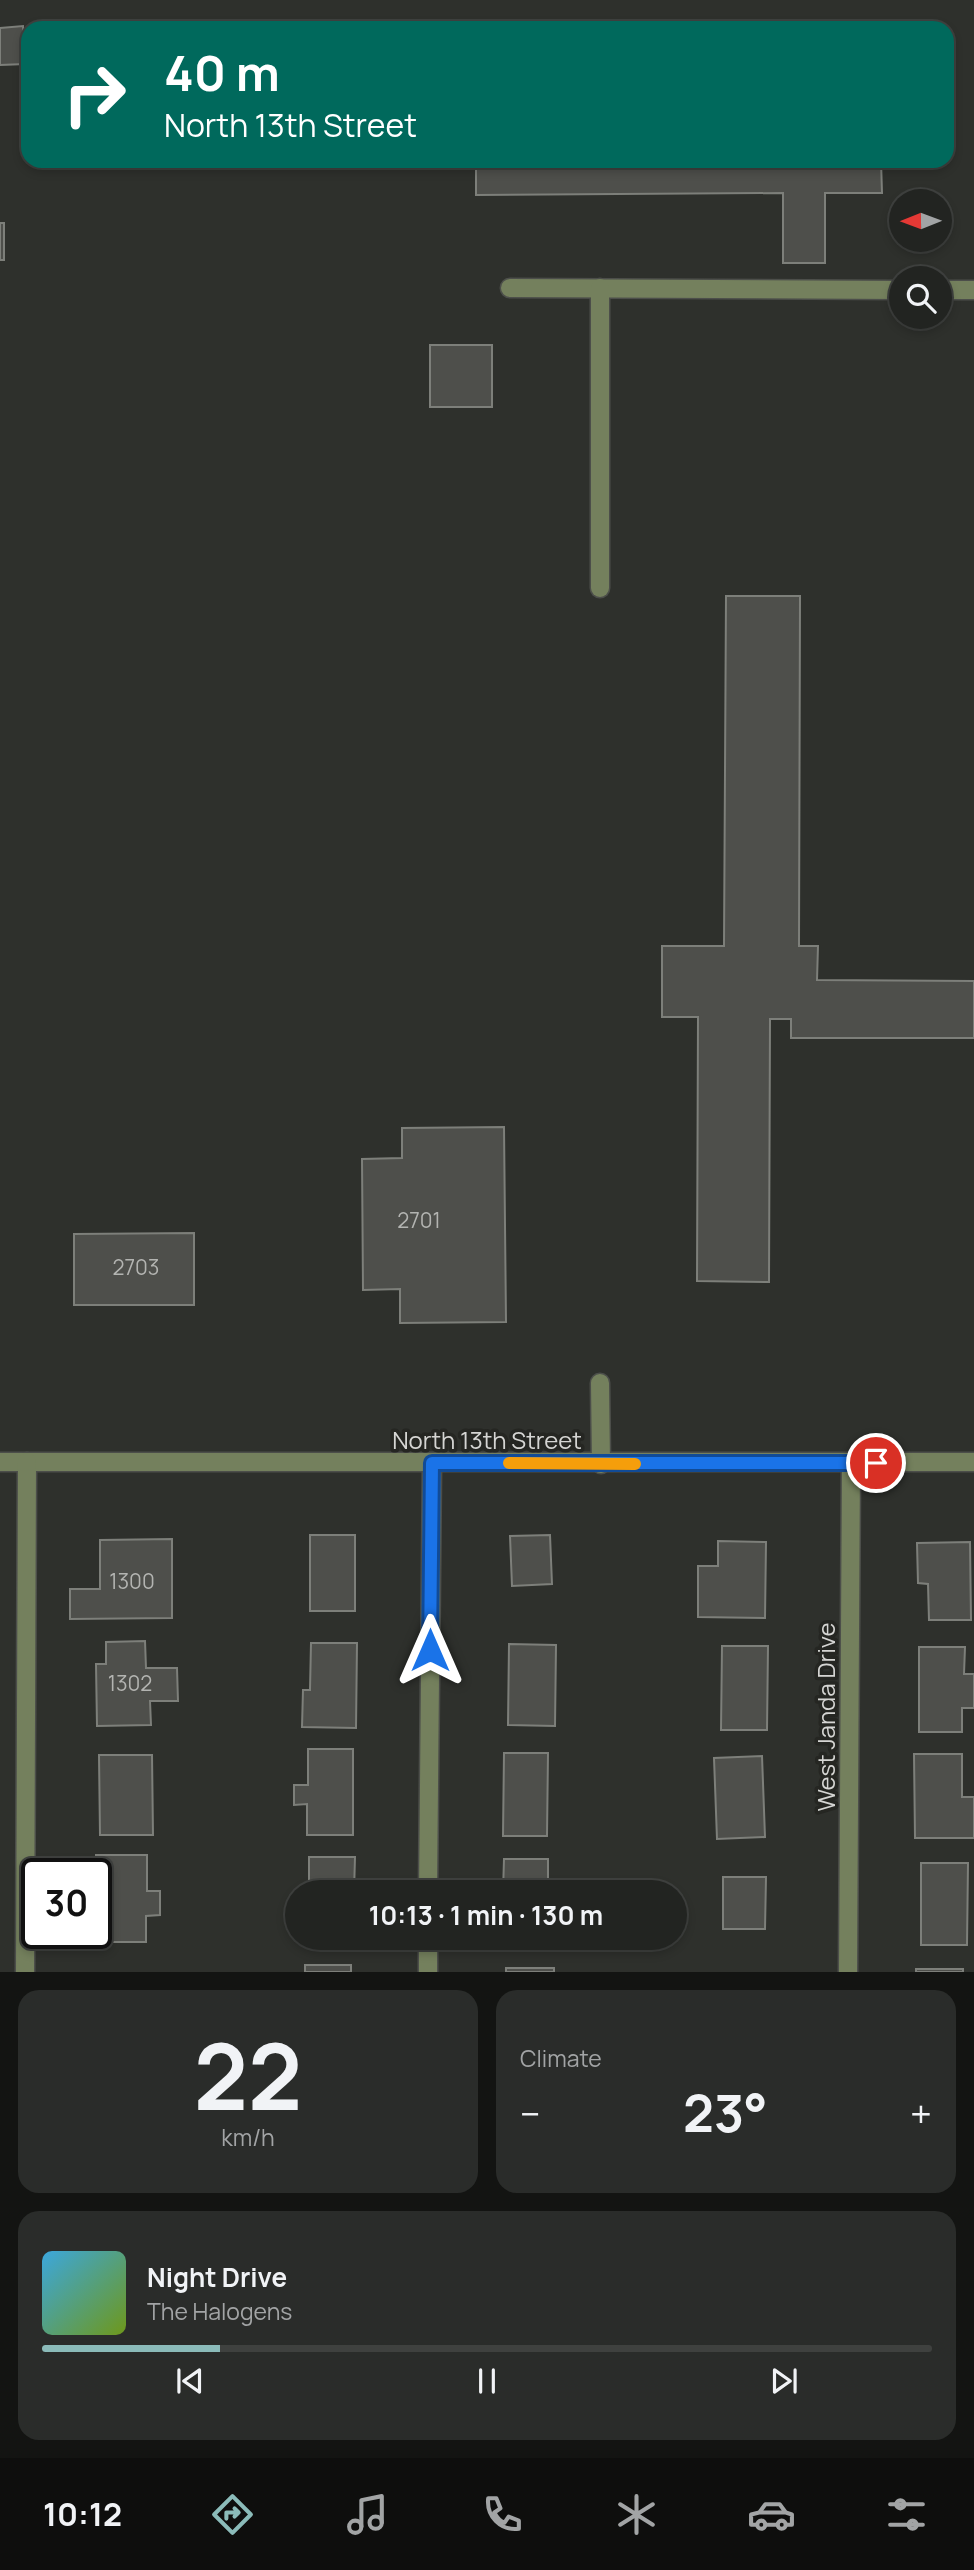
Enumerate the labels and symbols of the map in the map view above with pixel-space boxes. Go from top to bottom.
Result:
north arrow [889,189,952,252]
house number: 2701 [397,1206,441,1234]
house number: 2703 [113,1253,159,1281]
street label: North 13th Street [392,1423,582,1456]
pin [846,1433,906,1493]
house number: 1300 [109,1567,155,1595]
position arrow [393,1613,467,1687]
street label: West Janda Drive [809,1622,842,1812]
house number: 1302 [108,1669,152,1697]
speed limit sign: 30 [21,1858,112,1949]

